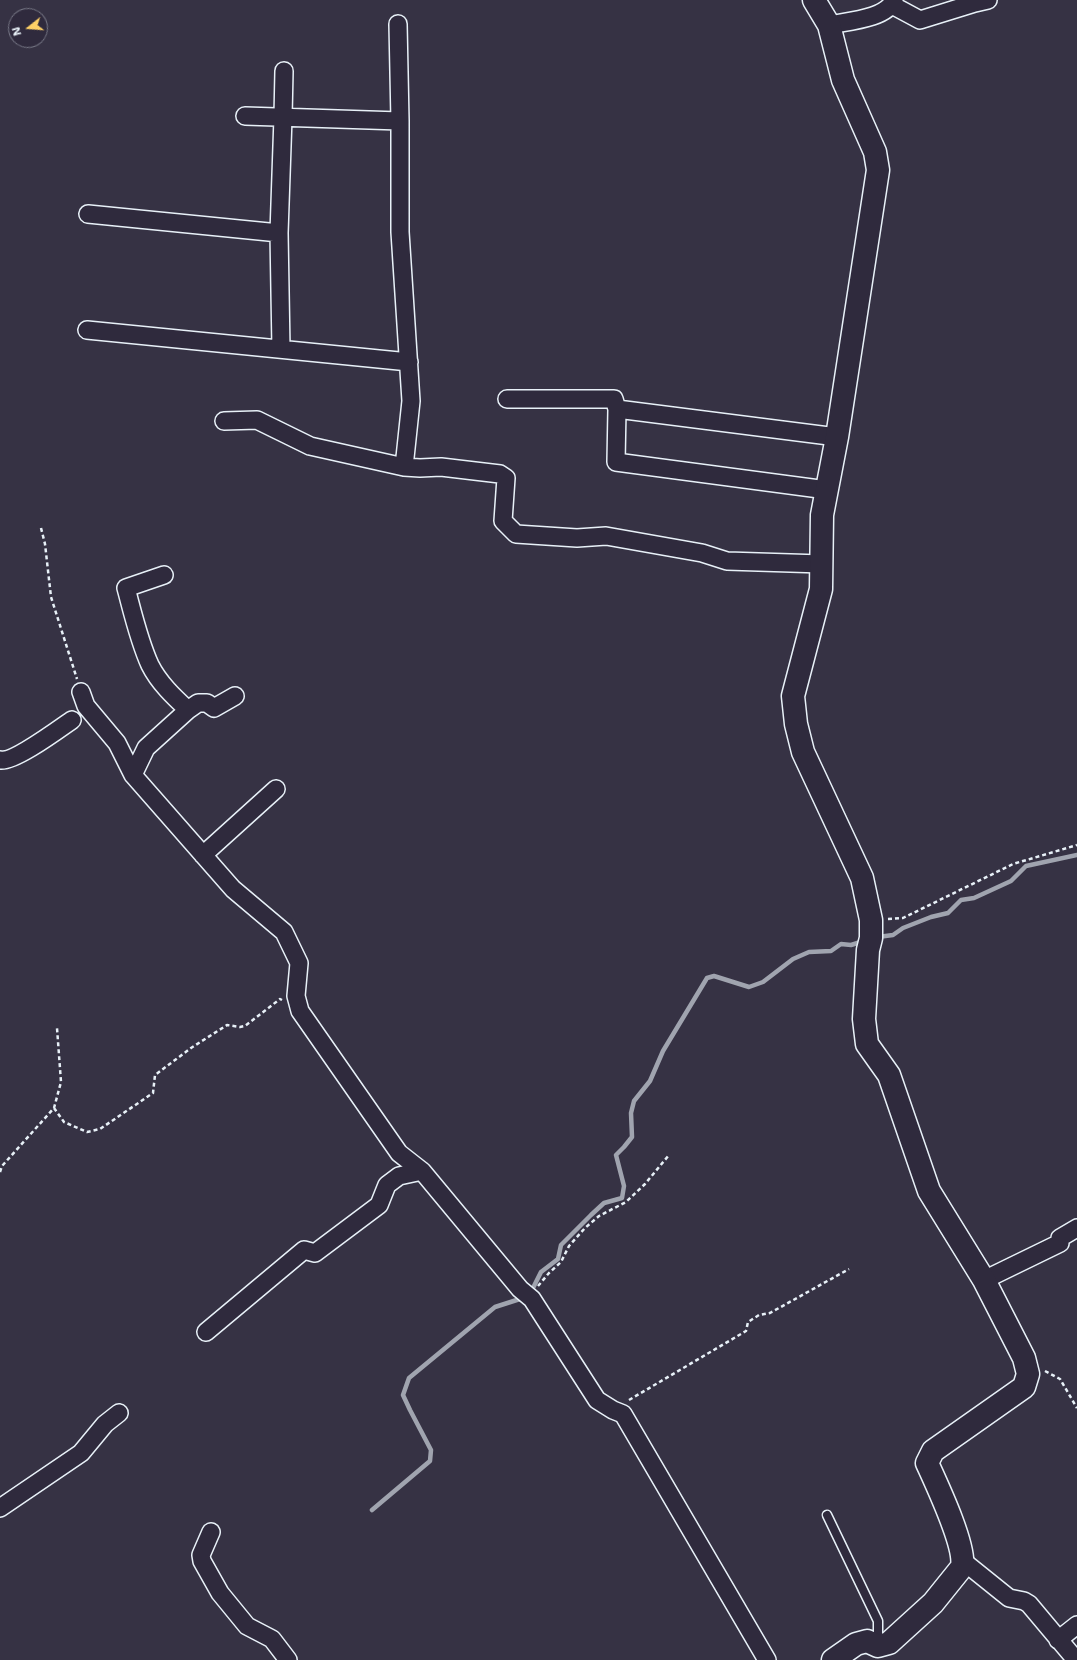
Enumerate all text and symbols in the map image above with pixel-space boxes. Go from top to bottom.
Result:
north arrow [8,8,48,48]
text: N [9,25,25,38]

